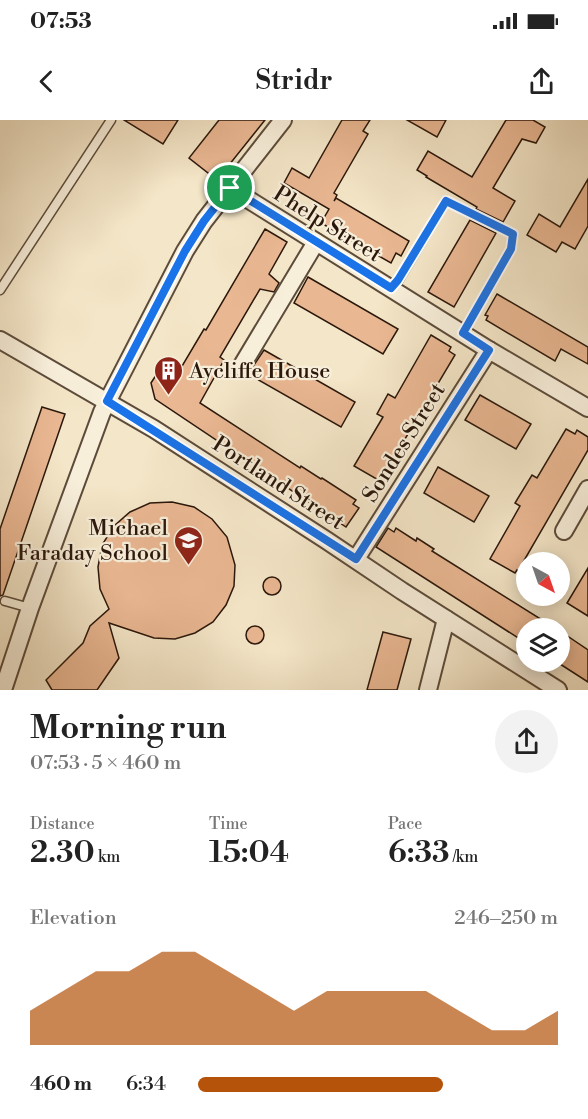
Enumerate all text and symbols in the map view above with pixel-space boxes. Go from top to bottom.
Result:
text: 07:53 [30,8,92,35]
text: Stridr [256,64,332,98]
icon: back [30,65,63,98]
icon: share [525,65,558,98]
pin [204,162,255,213]
icon: arrive [213,171,246,204]
street label: Phelp Street [268,180,387,268]
building icon: Aycliffe House [152,354,184,396]
place label: Aycliffe House [188,358,330,385]
street label: Sondes Street [357,378,452,507]
street label: Portland Street [207,431,349,536]
place label: Michael Faraday School [17,515,168,567]
school or university icon: Michael Faraday School [173,524,205,566]
north arrow [516,552,570,606]
map controls [516,552,570,672]
button: layers [516,618,570,672]
text: Morning run [30,708,227,749]
button: share [495,710,558,773]
text: 07:53 · 5 × 460 m [30,751,181,776]
text: Distance [30,814,95,834]
text: Time [209,814,248,834]
text: Pace [388,814,422,834]
text: 2.30 [30,834,95,872]
text: 15:04 [209,834,289,872]
text: 6:33 [388,834,450,872]
text: km [95,847,120,867]
text: /km [450,847,478,867]
text: Elevation [30,906,117,931]
text: 246–250 m [454,906,558,931]
text: 460 m [30,1072,92,1097]
text: 6:34 [126,1072,166,1097]

